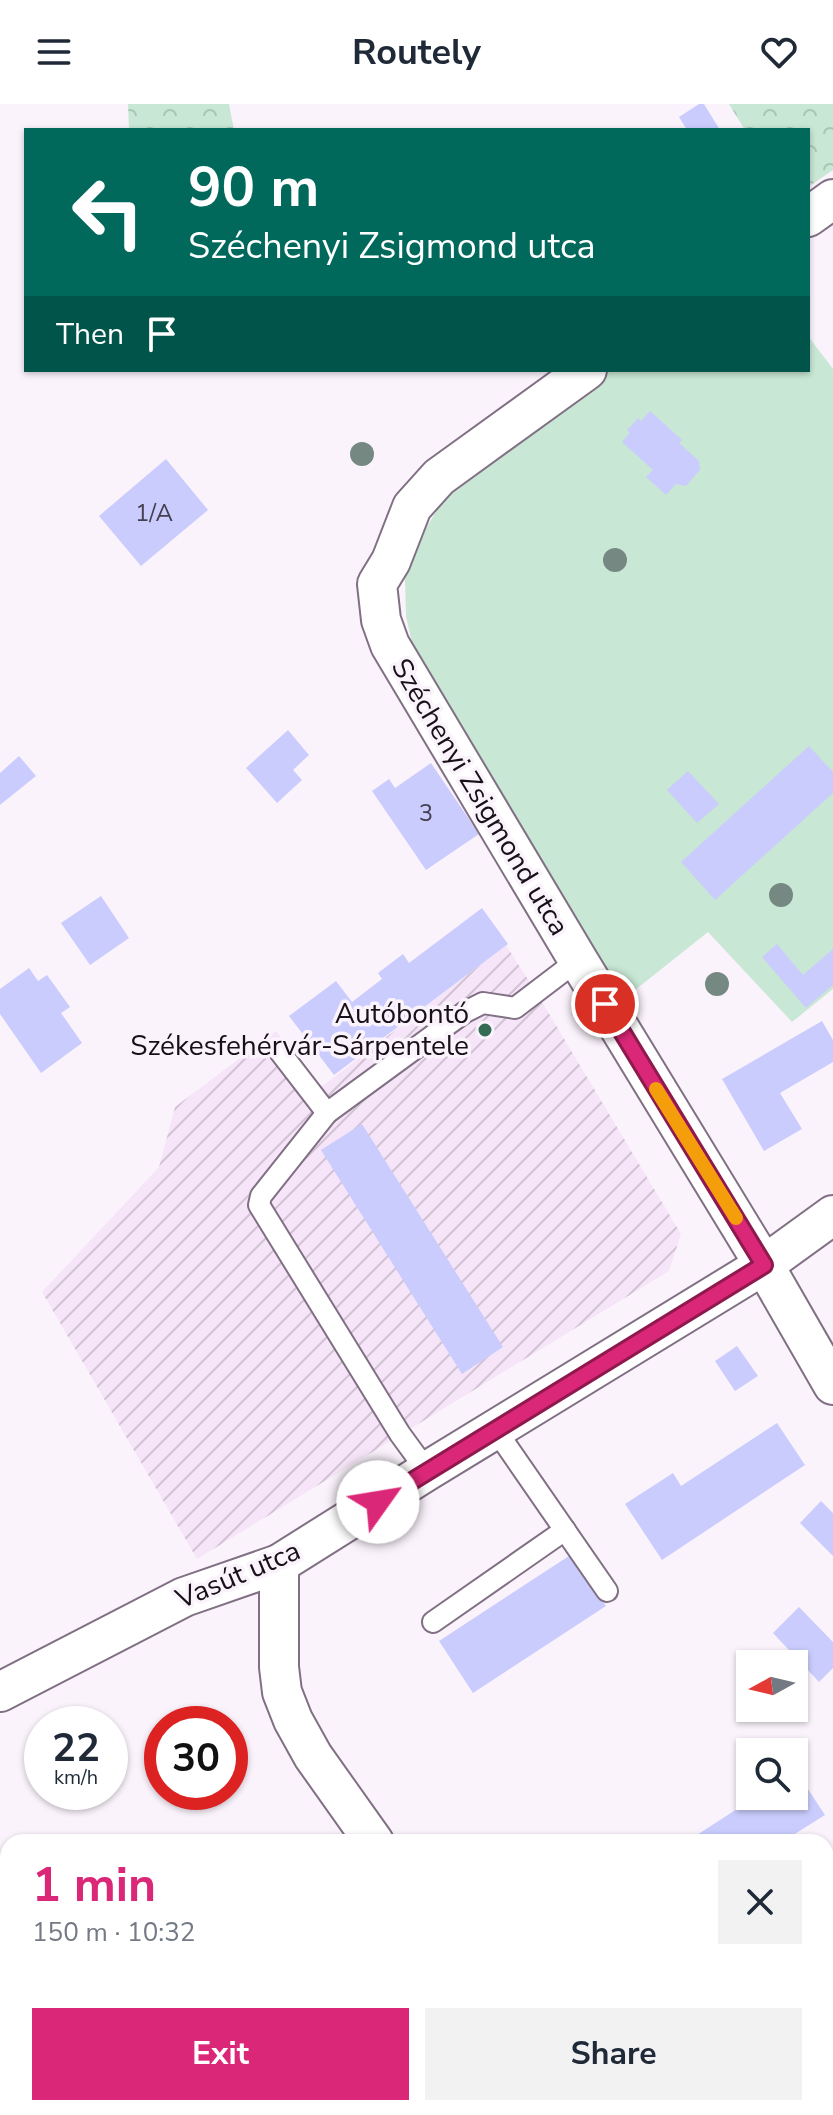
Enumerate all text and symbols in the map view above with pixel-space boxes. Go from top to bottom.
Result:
text: Routely [352,28,481,77]
icon: menu [32,30,76,74]
icon: heart [757,30,801,74]
text: 90 m [188,149,319,226]
icon: left [56,160,160,264]
text: Széchenyi Zsigmond utca [188,222,596,271]
icon: arrive [140,312,184,356]
text: Then [56,314,124,355]
house number: 1/A [135,497,174,529]
street label: Széchenyi Zsigmond utca [382,651,578,943]
house number: 3 [419,797,433,829]
pin [571,970,639,1038]
icon: arrive [583,982,627,1026]
place label: Autóbontó Székesfehérvár-Sárpentele [130,995,469,1065]
marker: Autóbontó Székesfehérvár-Sárpentele [476,1021,494,1039]
position arrow [336,1460,420,1544]
street label: Vasút utca [169,1532,306,1619]
north arrow [736,1650,808,1722]
map controls [736,1650,808,1810]
speed limit sign: 30 [144,1706,248,1810]
text: 22 [52,1721,100,1775]
button: search [736,1738,808,1810]
text: km/h [54,1764,98,1791]
text: 1 min [32,1852,156,1918]
button: close [718,1860,802,1944]
text: 150 m · 10:32 [32,1915,195,1950]
button: Exit [32,2008,409,2100]
button: Share [425,2008,802,2100]

